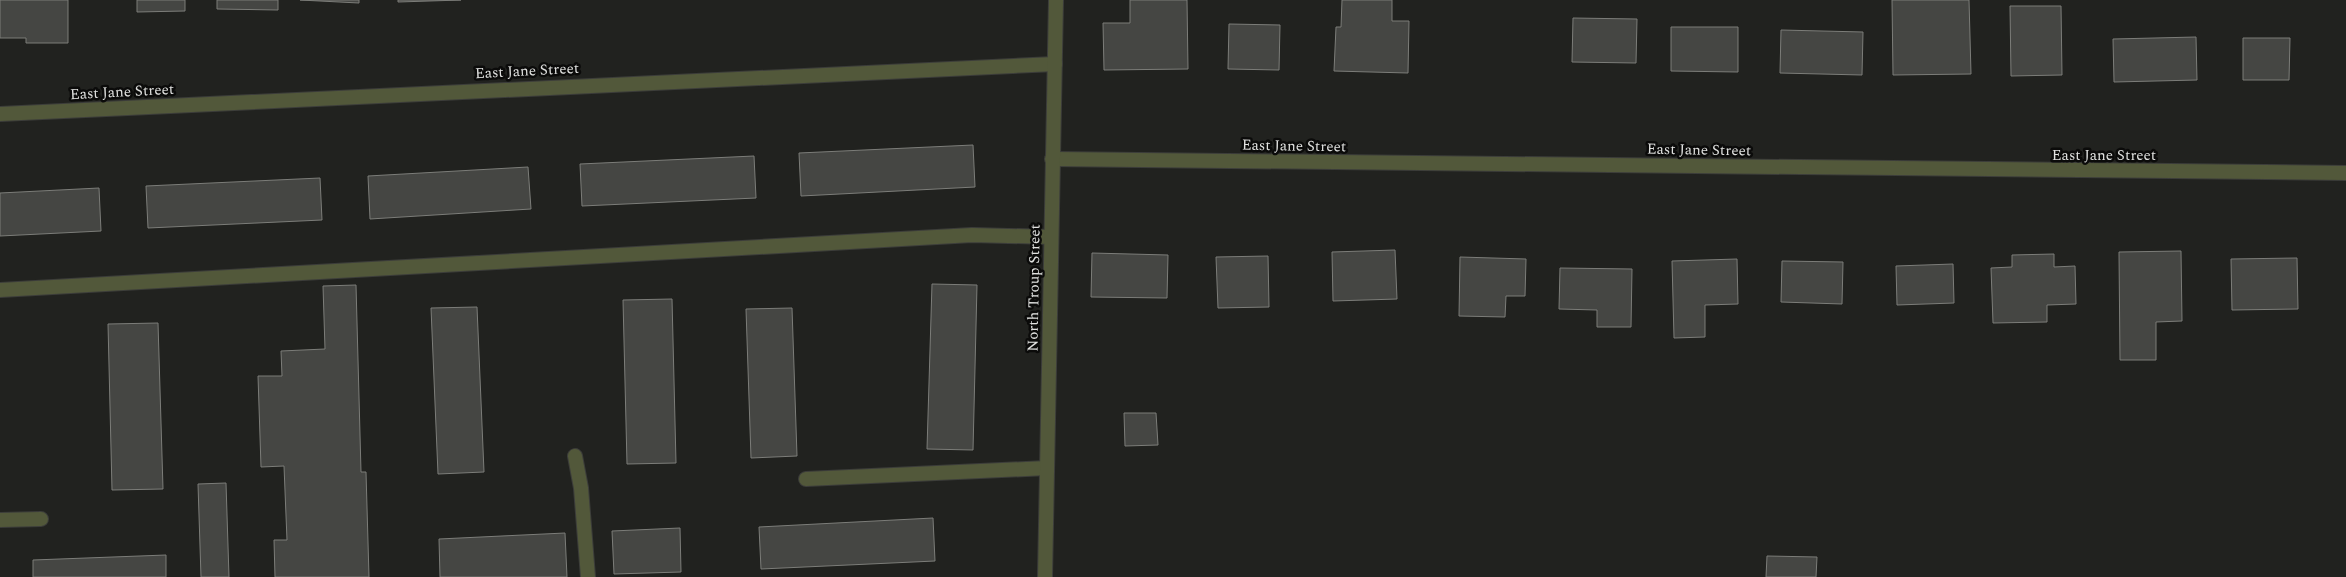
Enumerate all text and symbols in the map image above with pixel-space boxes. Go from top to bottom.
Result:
street label: East Jane Street [474,57,580,85]
street label: East Jane Street [69,78,175,106]
street label: East Jane Street [1242,134,1346,158]
street label: East Jane Street [1647,138,1751,162]
street label: East Jane Street [2052,144,2156,167]
street label: North Troup Street [1021,224,1047,352]

